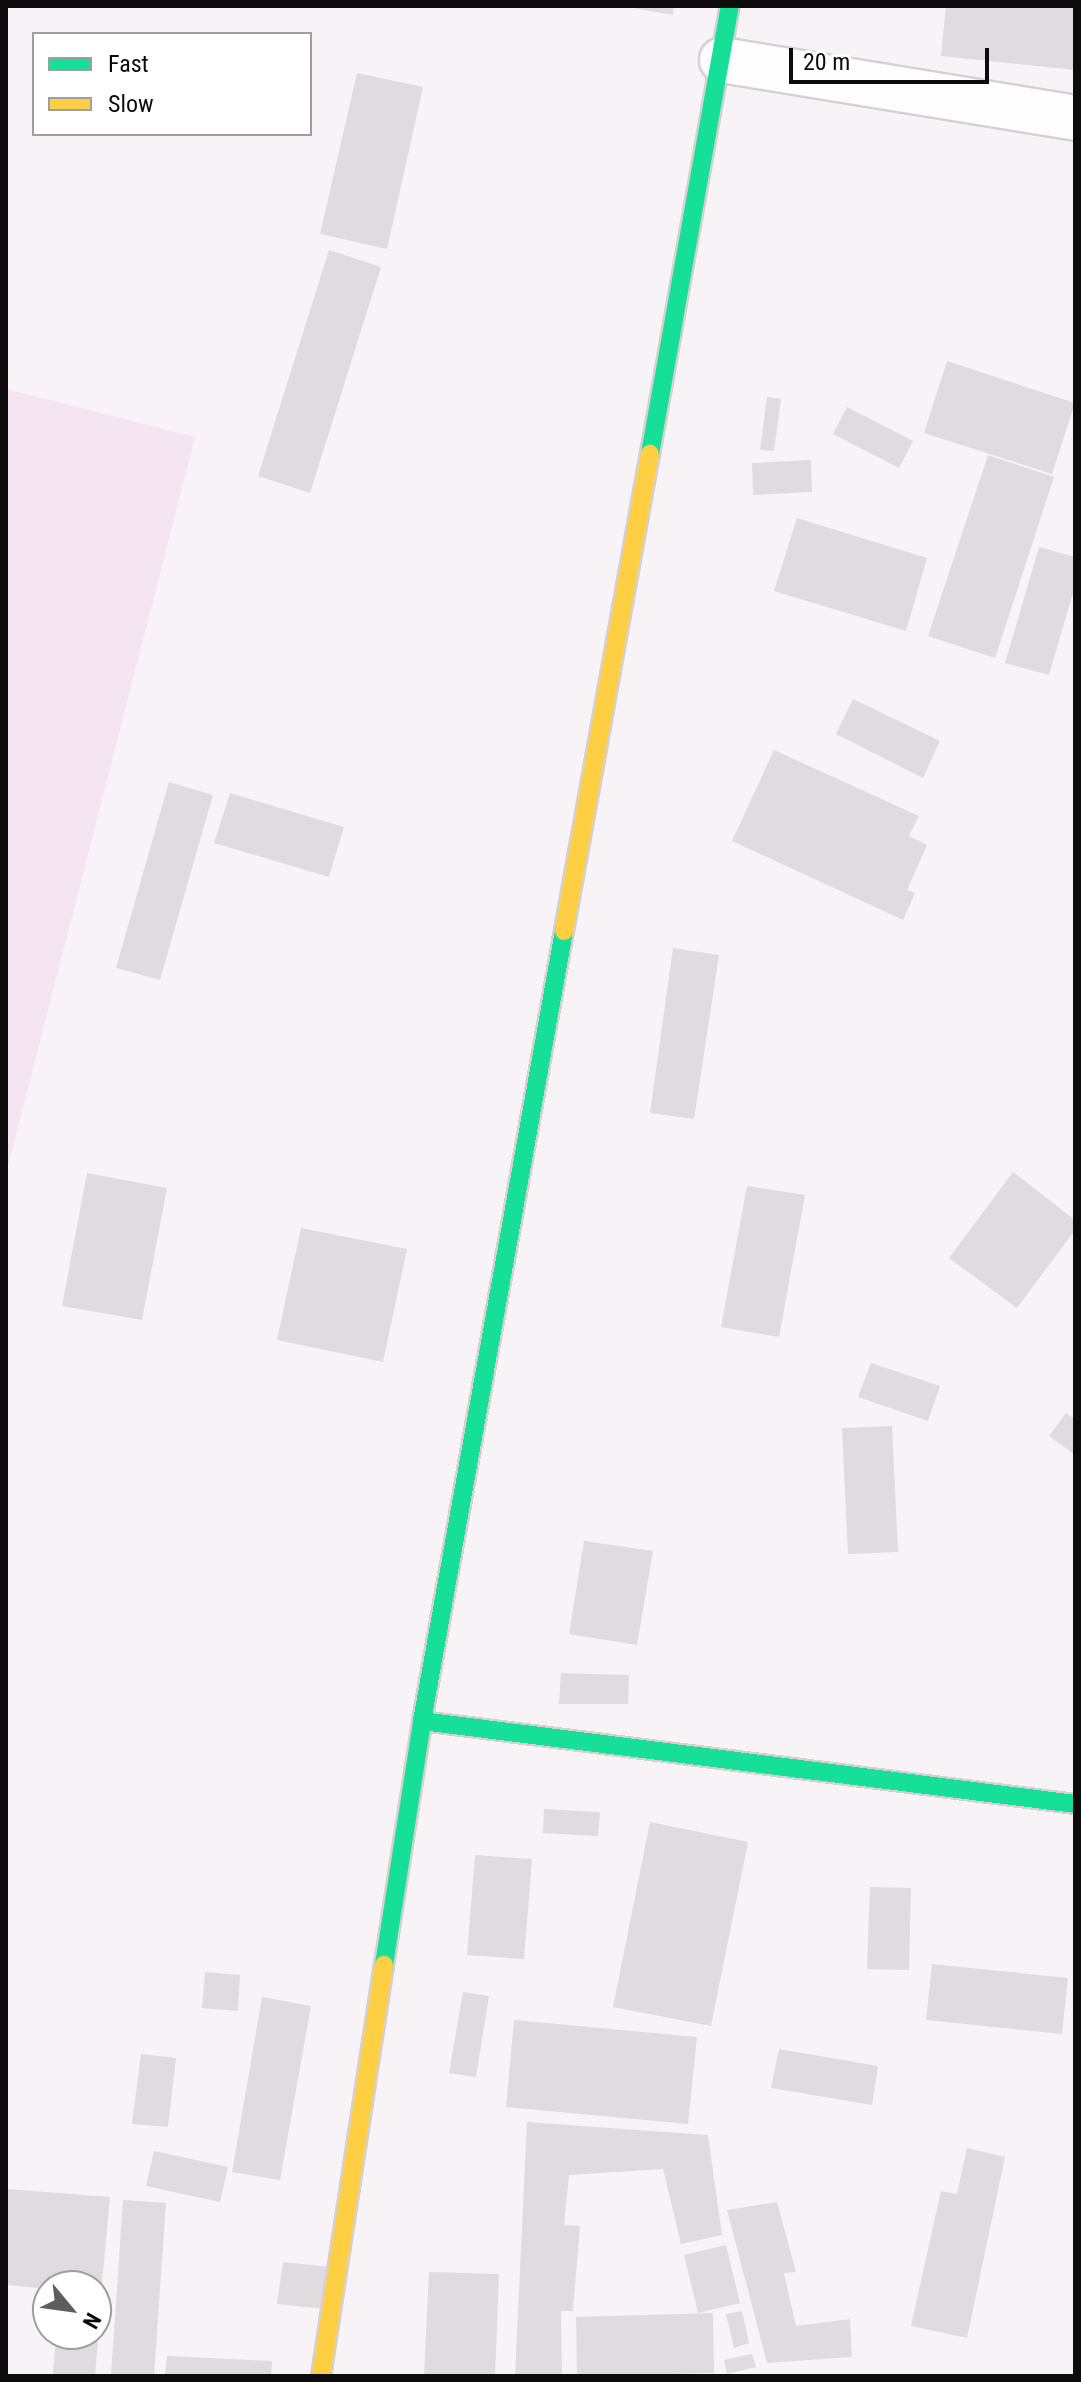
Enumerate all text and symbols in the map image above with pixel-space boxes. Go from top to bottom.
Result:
legend [32,32,312,136]
scale bar [793,32,993,82]
text: 20 m [803,48,850,76]
text: Fast [108,50,149,78]
text: Slow [108,90,154,118]
north arrow [32,2270,112,2350]
text: N [77,2309,106,2333]

